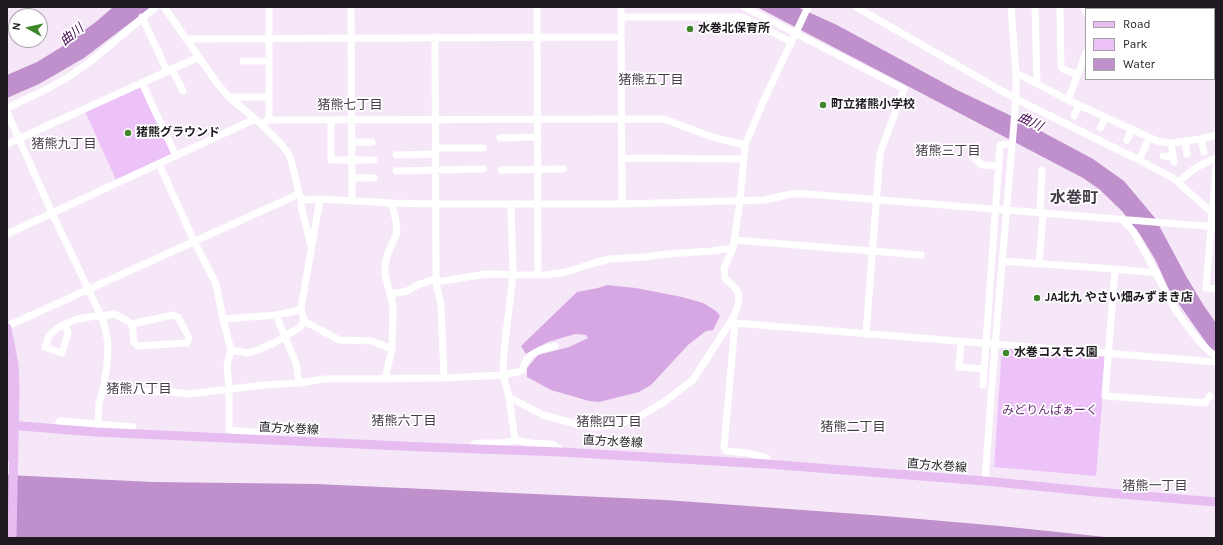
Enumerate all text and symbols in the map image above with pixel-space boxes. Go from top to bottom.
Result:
north arrow [8,8,48,48]
legend [1085,8,1215,80]
text: Road [1123,17,1151,31]
water label: 曲川 [57,21,87,49]
text: N [10,22,24,31]
place label: 水巻北保育所 [698,22,770,36]
marker: 水巻北保育所 [685,24,695,34]
text: Park [1123,37,1147,51]
text: Water [1123,57,1155,71]
district label: 猪熊五丁目 [619,72,683,88]
district label: 猪熊七丁目 [318,97,382,113]
place label: 町立猪熊小学校 [831,98,915,112]
marker: 町立猪熊小学校 [818,100,828,110]
water label: 曲川 [1015,109,1045,135]
place label: 猪熊グラウンド [136,126,220,140]
marker: 猪熊グラウンド [123,128,133,138]
district label: 猪熊九丁目 [32,136,96,152]
district label: 猪熊三丁目 [916,143,980,159]
district label: 水巻町 [1050,188,1098,208]
place label: JA北九 やさい畑みずまき店 [1045,291,1193,305]
marker: JA北九 やさい畑みずまき店 [1032,293,1042,303]
place label: 水巻コスモス園 [1014,346,1098,360]
marker: 水巻コスモス園 [1001,348,1011,358]
district label: 猪熊八丁目 [107,381,171,397]
park label: みどりんぱぁーく [1002,404,1098,418]
district label: 猪熊六丁目 [372,413,436,429]
district label: 猪熊四丁目 [577,414,641,430]
district label: 猪熊二丁目 [821,419,885,435]
street label: 直方水巻線 [259,420,319,438]
street label: 直方水巻線 [583,433,643,451]
street label: 直方水巻線 [907,457,967,475]
district label: 猪熊一丁目 [1123,478,1187,494]

